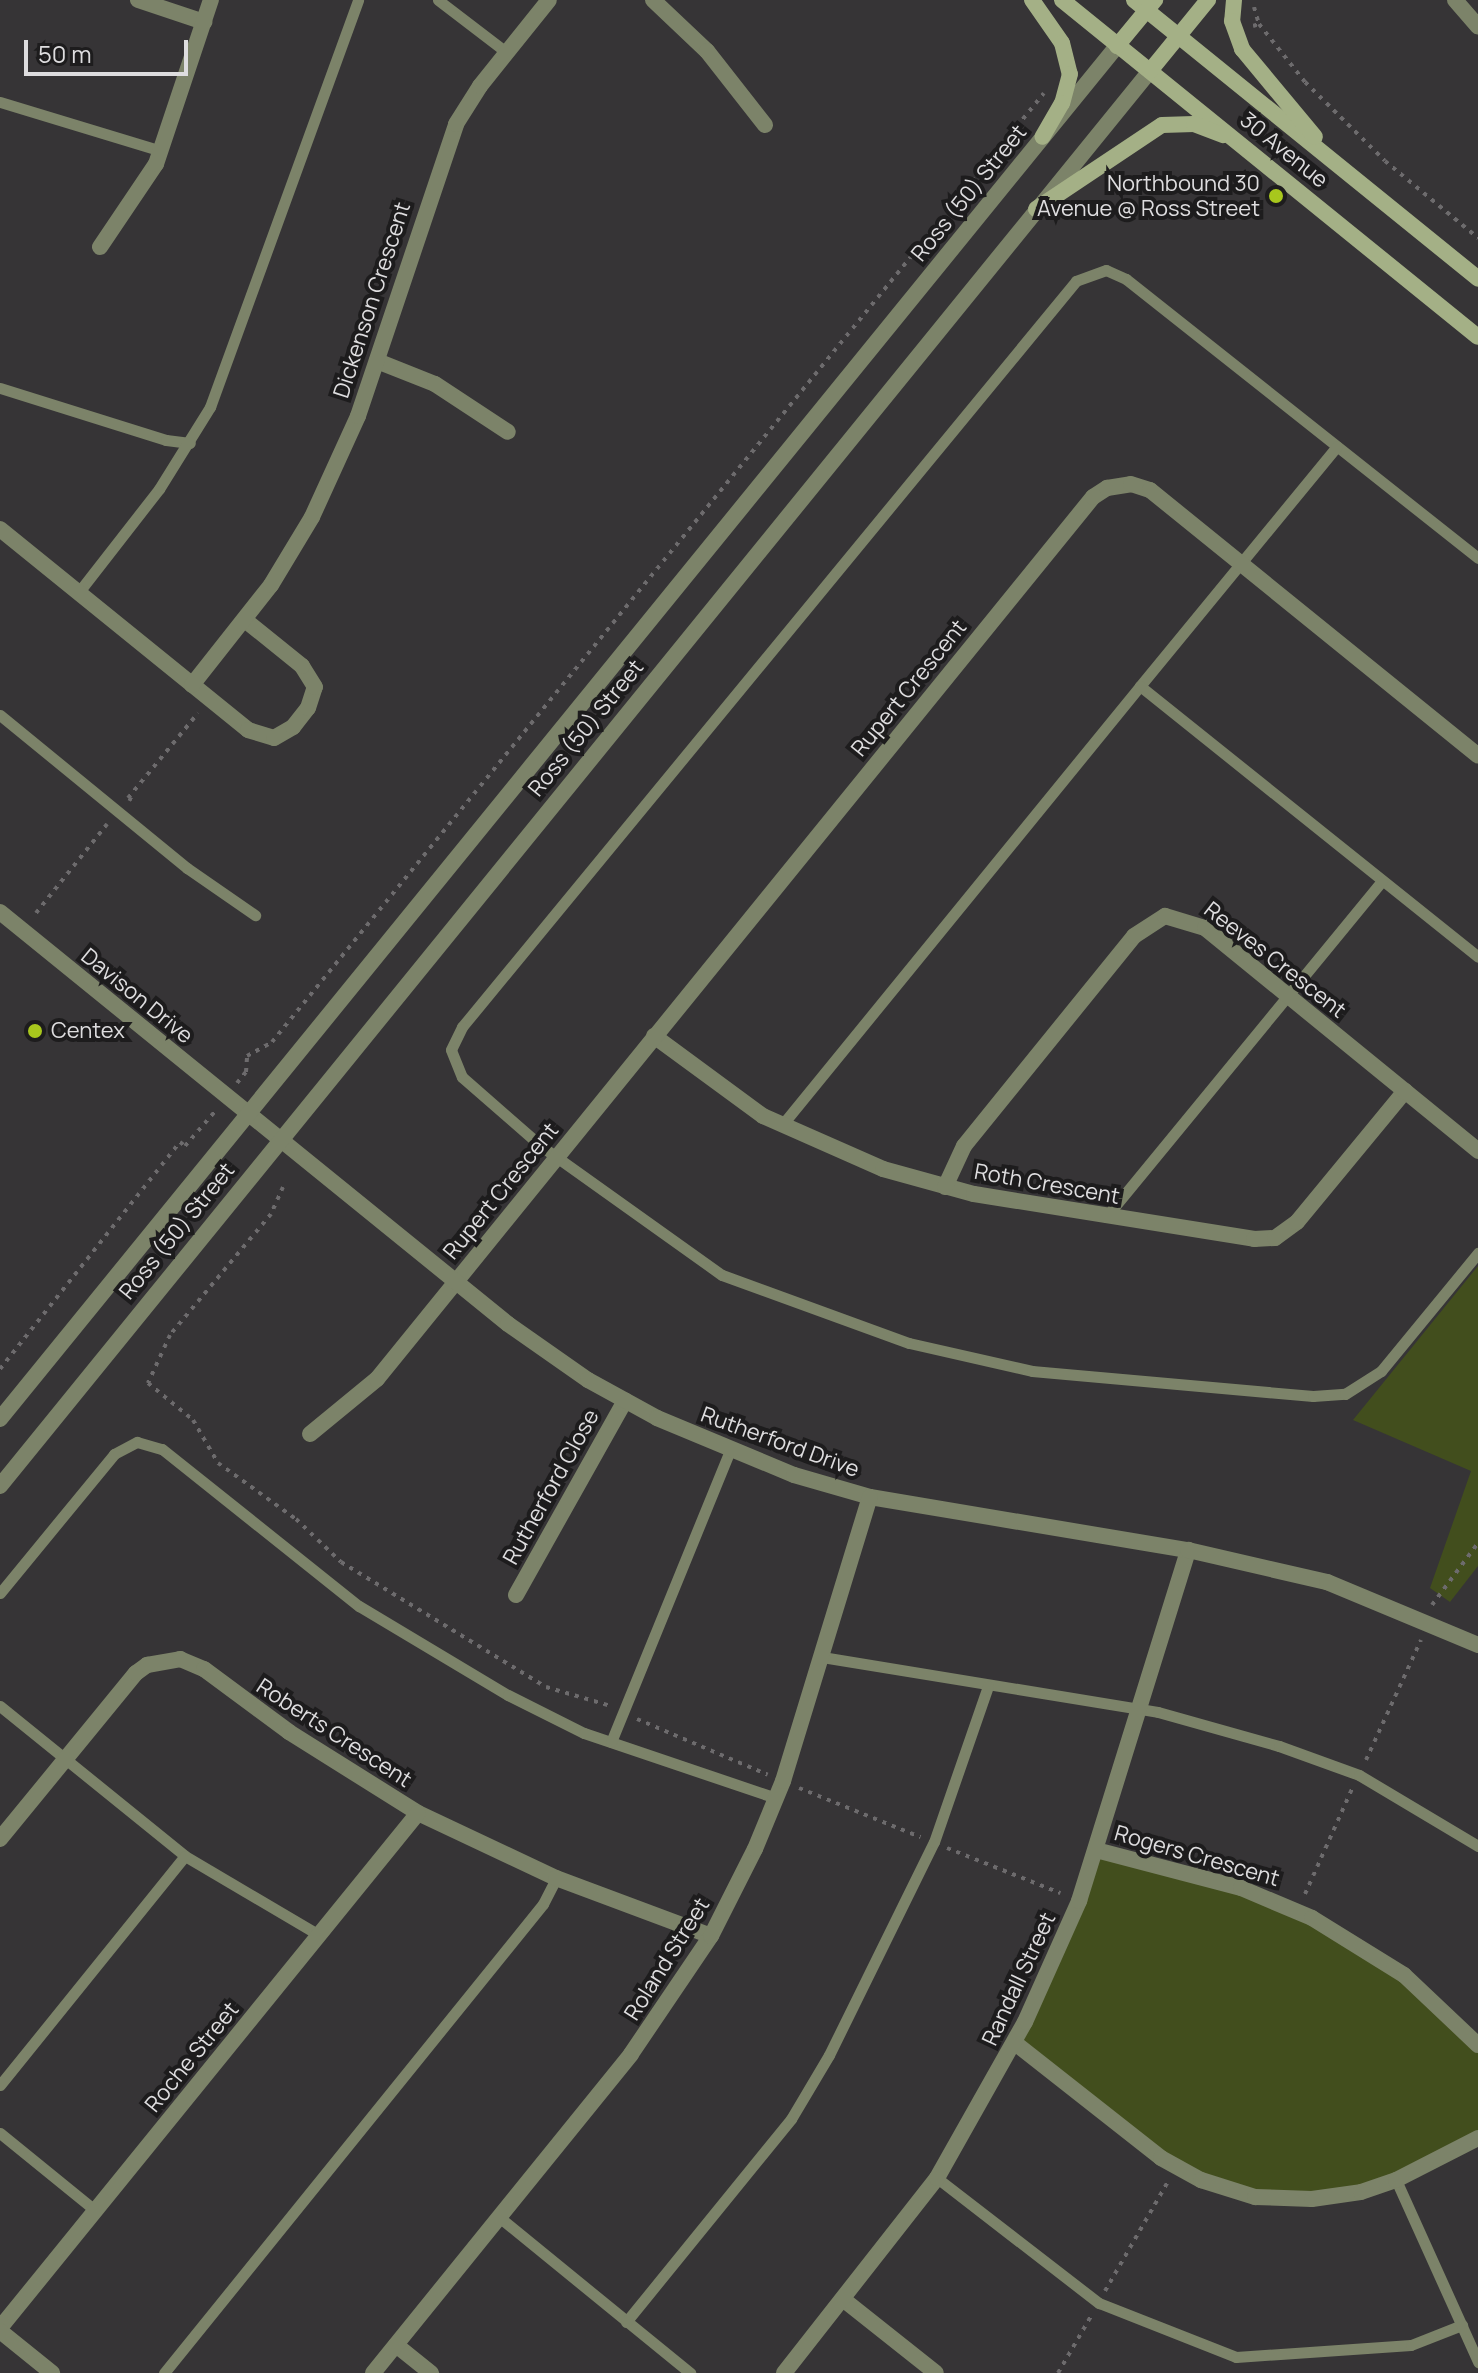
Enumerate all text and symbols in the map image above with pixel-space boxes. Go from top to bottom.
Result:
scale bar [28,24,192,74]
text: 50 m [38,37,92,70]
street label: 30 Avenue [1235,107,1333,193]
street label: Ross (50) Street [906,119,1032,267]
place label: Northbound 30 Avenue @ Ross Street [1037,170,1260,222]
marker: Northbound 30 Avenue @ Ross Street [1267,187,1285,205]
street label: Dickenson Crescent [328,199,416,401]
street label: Rupert Crescent [846,614,972,762]
street label: Ross (50) Street [523,654,649,802]
street label: Reeves Crescent [1199,896,1351,1024]
street label: Davison Drive [76,943,198,1049]
place label: Centex [51,1018,125,1044]
marker: Centex [26,1022,44,1040]
street label: Rupert Crescent [438,1117,564,1265]
street label: Ross (50) Street [114,1157,240,1305]
street label: Roth Crescent [972,1158,1122,1210]
street label: Rutherford Drive [697,1401,863,1483]
street label: Rutherford Close [497,1405,605,1569]
street label: Roberts Crescent [252,1673,416,1793]
street label: Rogers Crescent [1111,1820,1283,1892]
street label: Roland Street [619,1893,715,2025]
street label: Randall Street [977,1908,1061,2050]
street label: Roche Street [140,1997,244,2117]

